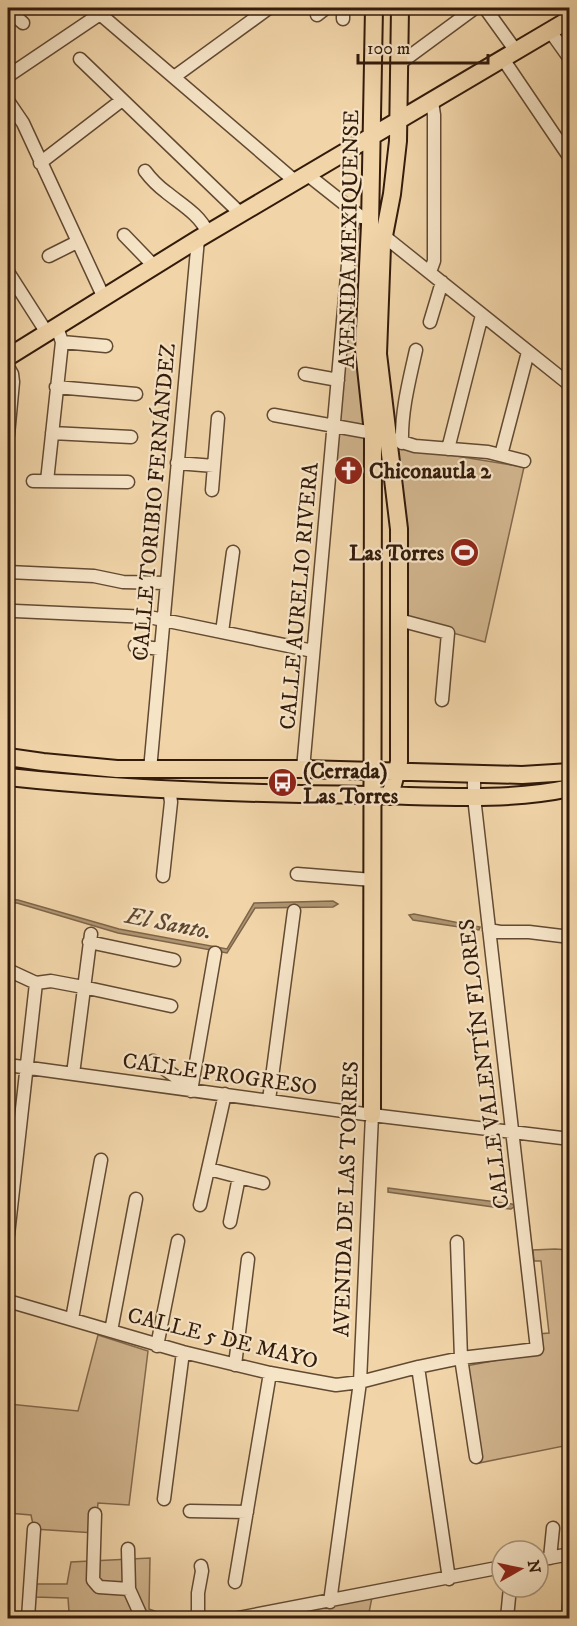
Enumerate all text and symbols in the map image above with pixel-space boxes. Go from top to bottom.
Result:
scale bar [358,27,488,65]
text: 100 m [367,38,410,60]
street label: AVENIDA MEXIQUENSE [334,109,365,369]
street label: CALLE TORIBIO FERNÁNDEZ [126,342,182,662]
church icon: Chiconautla 2 [332,454,364,486]
place label: Chiconautla 2 [369,458,492,485]
street label: CALLE AURELIO RIVERA [274,460,325,731]
sports icon: Las Torres [449,536,481,568]
place label: Las Torres [349,540,445,567]
place label: (Cerrada) Las Torres [303,758,399,810]
bus stop icon: (Cerrada) Las Torres [266,767,298,799]
water label: El Santo. [121,901,215,947]
street label: CALLE VALENTÍN FLORES [452,917,516,1211]
street label: CALLE PROGRESO [121,1047,319,1102]
street label: AVENIDA DE LAS TORRES [328,1061,365,1338]
street label: CALLE 5 DE MAYO [125,1302,321,1375]
north arrow [490,1539,550,1599]
text: N [523,1559,545,1575]

